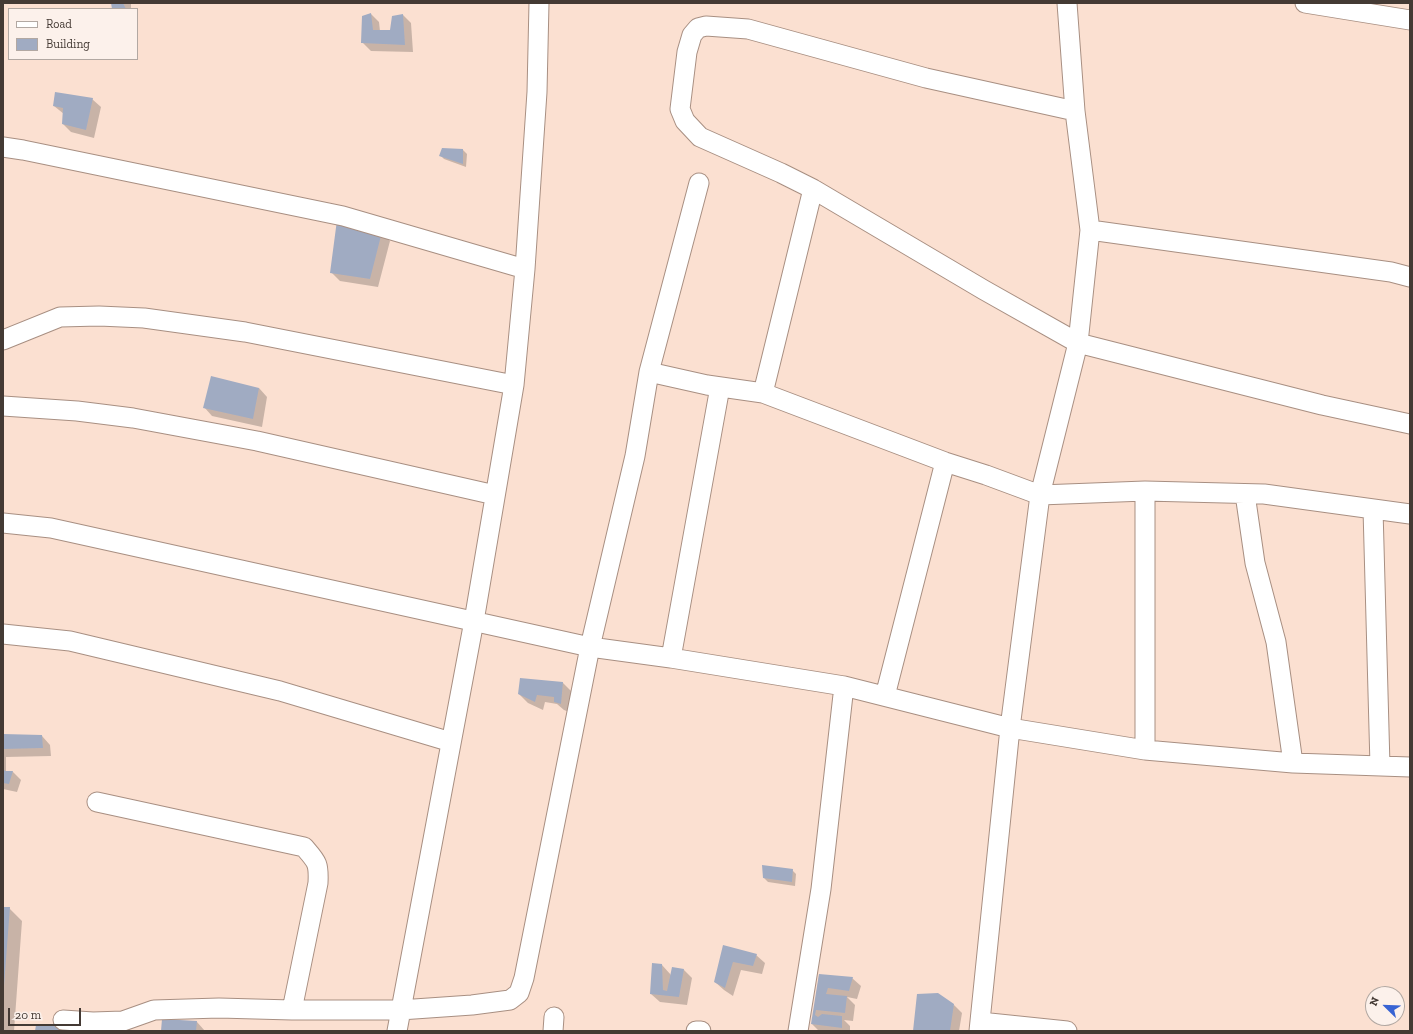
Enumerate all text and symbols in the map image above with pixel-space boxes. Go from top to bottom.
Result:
legend [8,8,138,60]
text: Road [46,17,72,31]
text: Building [46,37,90,51]
north arrow [1365,986,1405,1026]
text: N [1367,995,1382,1008]
scale bar [10,1000,83,1026]
text: 20 m [15,1008,41,1022]

